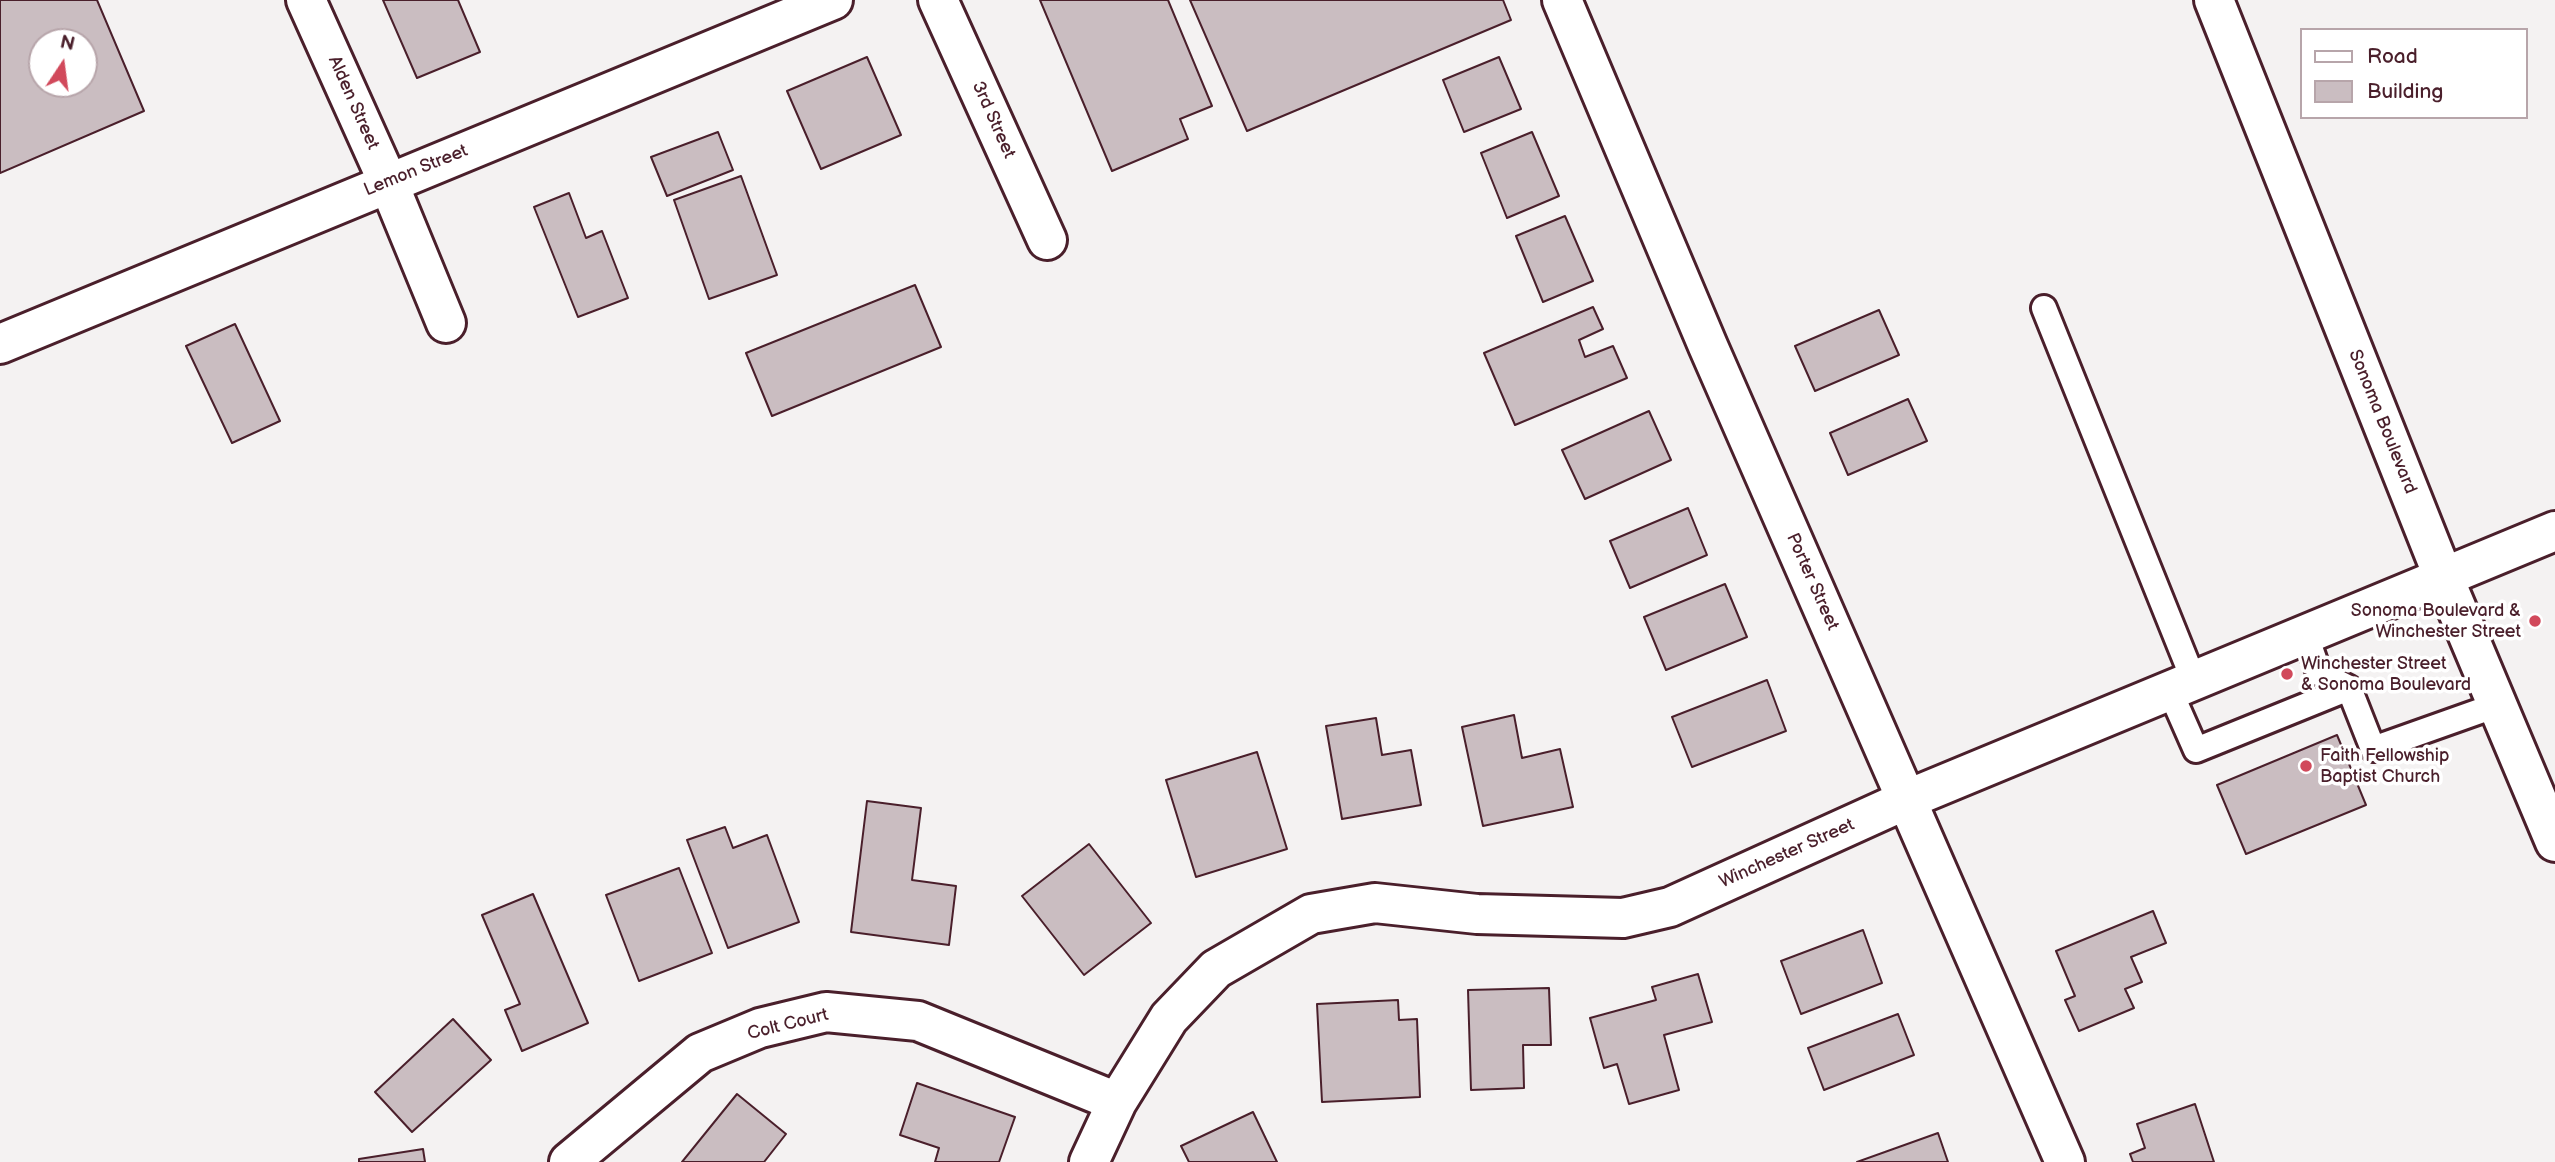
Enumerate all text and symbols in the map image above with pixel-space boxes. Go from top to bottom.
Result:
north arrow [28,28,98,98]
legend [2300,28,2527,119]
text: N [58,31,77,57]
text: Road [2367,44,2418,69]
street label: Alden Street [323,53,383,153]
street label: 3rd Street [966,78,1020,162]
text: Building [2367,79,2443,104]
street label: Lemon Street [361,140,471,202]
street label: Sonoma Boulevard [2343,347,2421,497]
street label: Porter Street [1781,530,1843,634]
place label: Sonoma Boulevard & Winchester Street [2351,600,2521,642]
marker: Sonoma Boulevard & Winchester Street [2527,613,2543,629]
place label: Winchester Street & Sonoma Boulevard [2301,653,2471,696]
marker: Winchester Street & Sonoma Boulevard [2279,666,2295,682]
place label: Faith Fellowship Baptist Church [2320,745,2449,788]
marker: Faith Fellowship Baptist Church [2298,758,2314,774]
street label: Winchester Street [1716,815,1858,893]
street label: Colt Court [745,1005,831,1045]

